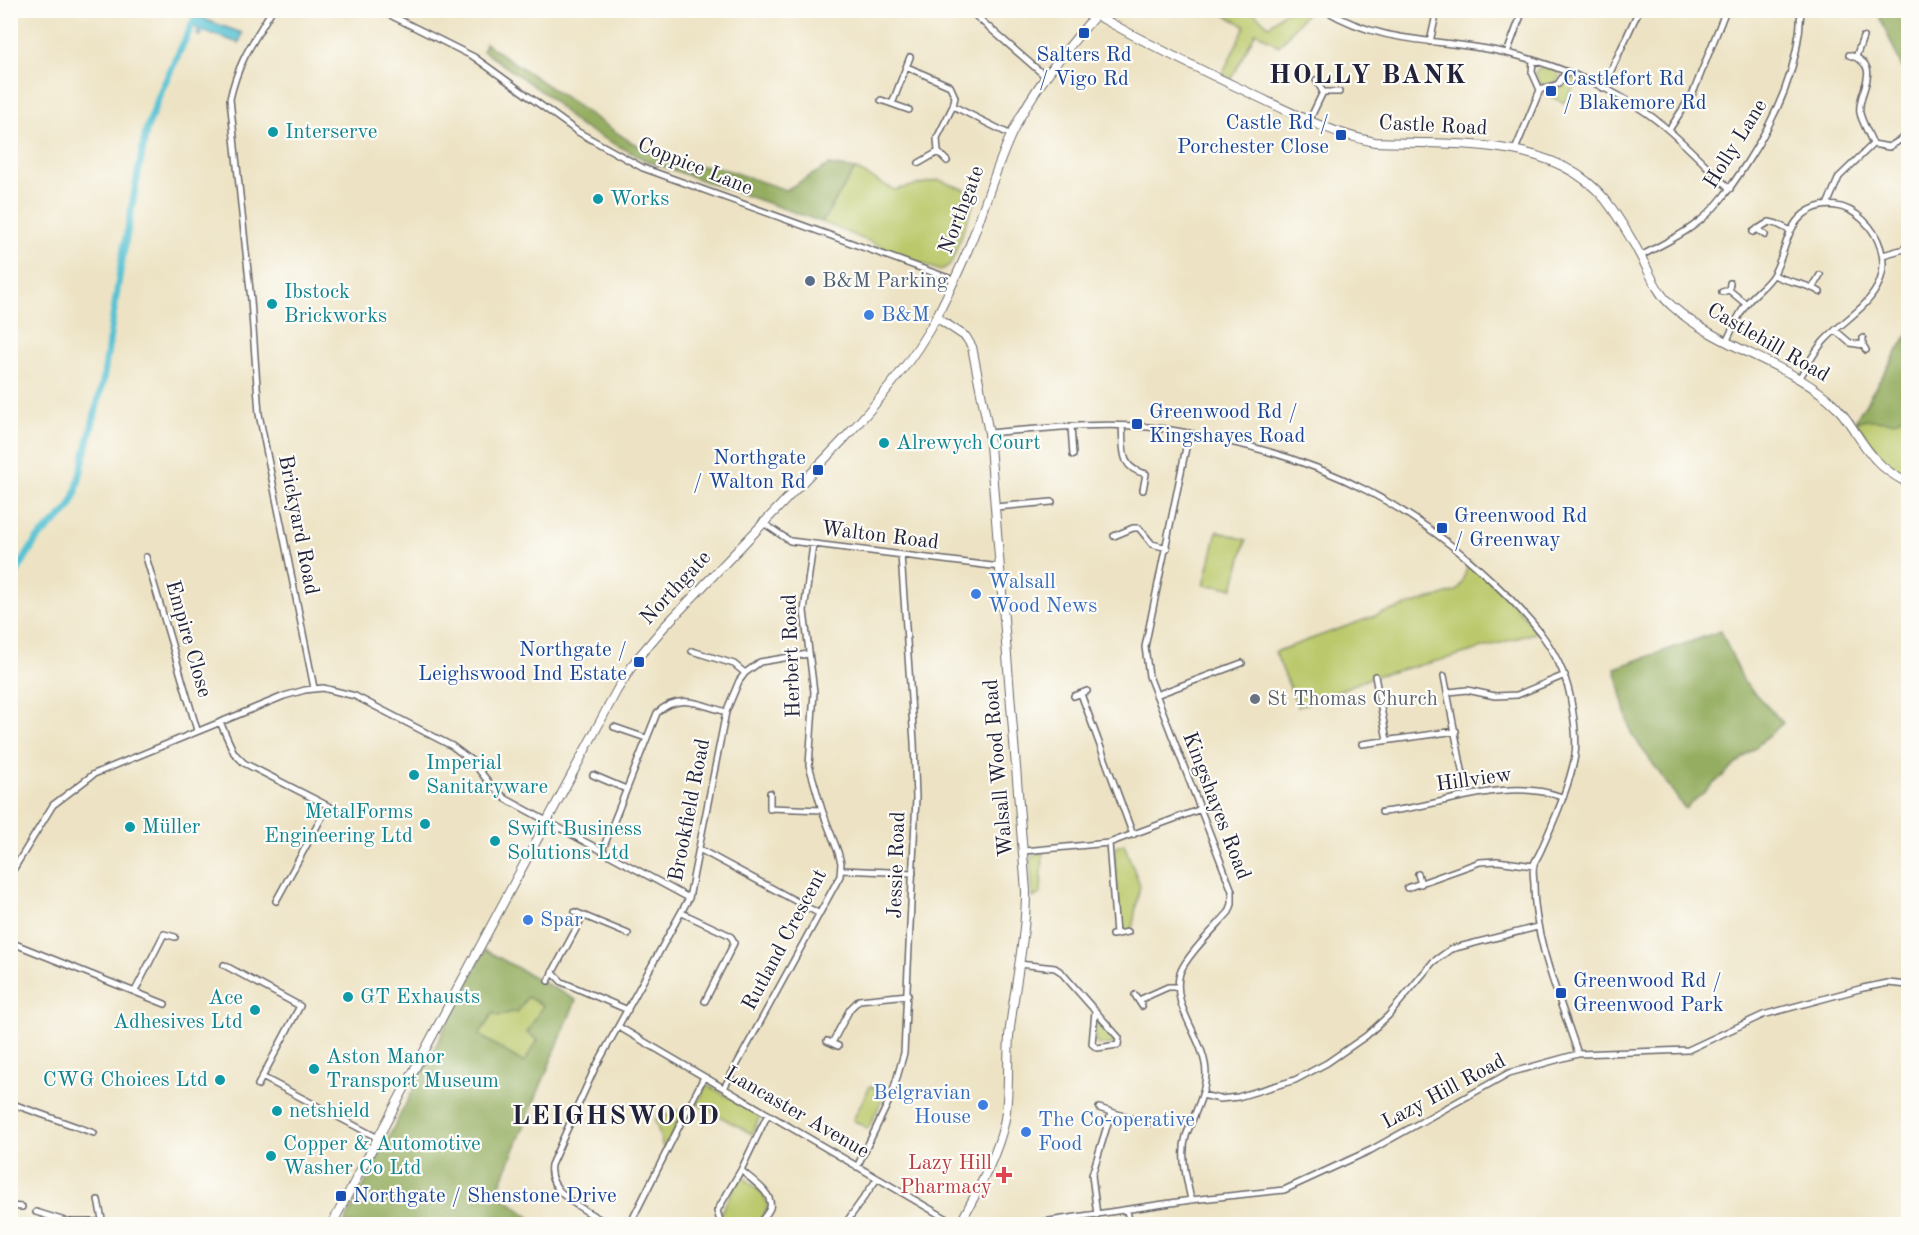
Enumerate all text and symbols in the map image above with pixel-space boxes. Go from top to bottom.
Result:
marker: Salters Rd / Vigo Rd [1077,26,1091,40]
place label: Salters Rd / Vigo Rd [1036,45,1132,90]
district label: HOLLY BANK [1269,62,1467,89]
place label: Castlefort Rd / Blakemore Rd [1563,69,1707,114]
marker: Castlefort Rd / Blakemore Rd [1544,84,1558,98]
street label: Holly Lane [1700,96,1772,192]
place label: Castle Rd / Porchester Close [1177,113,1329,158]
street label: Castle Road [1378,113,1488,139]
place label: Interserve [285,122,377,143]
marker: Interserve [266,125,280,139]
marker: Castle Rd / Porchester Close [1334,128,1348,142]
street label: Coppice Lane [634,134,756,200]
street label: Northgate [936,163,988,257]
place label: Works [610,189,669,210]
marker: Works [591,192,605,206]
place label: B&M Parking [822,271,949,292]
marker: B&M Parking [803,274,817,288]
place label: Ibstock Brickworks [284,282,387,327]
marker: Ibstock Brickworks [265,297,279,311]
street label: Castlehill Road [1703,300,1833,386]
place label: B&M [881,305,930,326]
marker: B&M [862,308,876,322]
place label: Greenwood Rd / Kingshayes Road [1149,402,1305,447]
marker: Greenwood Rd / Kingshayes Road [1130,417,1144,431]
place label: Alrewych Court [896,433,1041,454]
marker: Alrewych Court [877,436,891,450]
place label: Northgate / Walton Rd [693,448,806,493]
street label: Brickyard Road [274,453,322,597]
marker: Northgate / Walton Rd [811,463,825,477]
place label: Greenwood Rd / Greenway [1454,506,1587,551]
street label: Walton Road [820,518,940,554]
marker: Greenwood Rd / Greenway [1435,521,1449,535]
street label: Northgate [637,547,715,629]
place label: Walsall Wood News [988,572,1097,617]
street label: Empire Close [161,578,215,700]
marker: Walsall Wood News [969,587,983,601]
street label: Herbert Road [779,594,805,718]
place label: Northgate / Leighswood Ind Estate [418,640,627,685]
marker: Northgate / Leighswood Ind Estate [632,655,646,669]
street label: Walsall Wood Road [981,678,1017,858]
place label: St Thomas Church [1267,689,1438,710]
marker: St Thomas Church [1248,692,1262,706]
street label: Kingshayes Road [1178,729,1254,883]
street label: Brookfield Road [666,737,714,883]
place label: Imperial Sanitaryware [426,753,548,798]
street label: Hillview [1435,764,1513,796]
marker: Imperial Sanitaryware [407,768,421,782]
place label: MetalForms Engineering Ltd [264,802,413,847]
street label: Jessie Road [885,811,909,919]
place label: Müller [142,817,201,838]
marker: MetalForms Engineering Ltd [418,817,432,831]
place label: Swift Business Solutions Ltd [507,819,642,864]
marker: Müller [123,820,137,834]
marker: Swift Business Solutions Ltd [488,834,502,848]
street label: Rutland Crescent [739,866,831,1014]
place label: Spar [540,910,583,931]
marker: Spar [521,913,535,927]
place label: Greenwood Rd / Greenwood Park [1573,971,1724,1016]
marker: Greenwood Rd / Greenwood Park [1554,986,1568,1000]
place label: GT Exhausts [360,987,480,1008]
place label: Ace Adhesives Ltd [113,988,243,1033]
marker: GT Exhausts [341,990,355,1004]
marker: Ace Adhesives Ltd [248,1003,262,1017]
place label: Aston Manor Transport Museum [326,1047,499,1092]
street label: Lazy Hill Road [1379,1051,1509,1133]
marker: Aston Manor Transport Museum [307,1062,321,1076]
street label: Lancaster Avenue [721,1063,873,1163]
place label: CWG Choices Ltd [43,1070,208,1091]
marker: CWG Choices Ltd [213,1073,227,1087]
place label: Belgravian House [873,1083,971,1128]
marker: Belgravian House [976,1098,990,1112]
place label: netshield [289,1101,370,1122]
district label: LEIGHSWOOD [511,1103,721,1130]
marker: netshield [270,1104,284,1118]
place label: The Co-operative Food [1038,1110,1195,1155]
marker: The Co-operative Food [1019,1125,1033,1139]
place label: Copper & Automotive Washer Co Ltd [283,1134,481,1179]
marker: Copper & Automotive Washer Co Ltd [264,1149,278,1163]
place label: Lazy Hill Pharmacy [900,1153,992,1198]
marker: Lazy Hill Pharmacy [997,1168,1011,1182]
place label: Northgate / Shenstone Drive [353,1186,617,1207]
marker: Northgate / Shenstone Drive [334,1189,348,1203]

